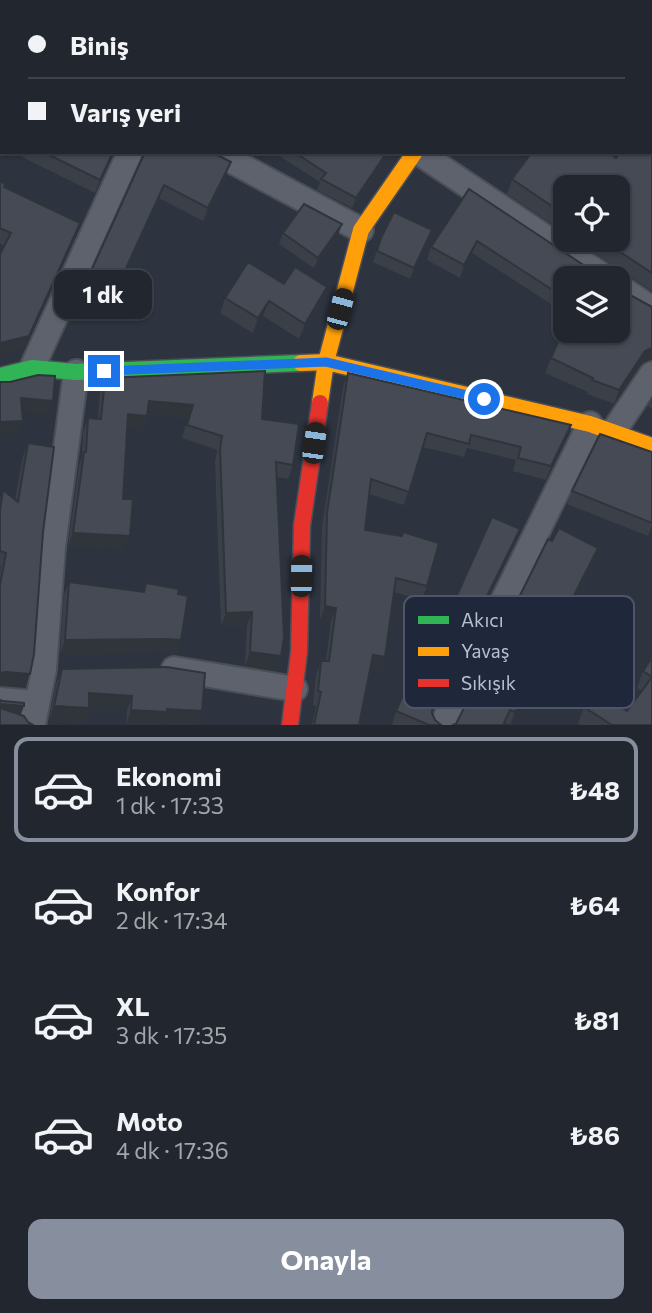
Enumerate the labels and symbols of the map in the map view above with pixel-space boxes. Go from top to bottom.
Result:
callout: 1 dk [55,270,153,318]
car [325,286,356,332]
route end [88,355,120,387]
route start [468,383,500,415]
car [301,421,328,465]
car [291,555,312,597]
legend [404,596,634,708]
text: Akıcı [461,608,504,631]
text: Yavaş [461,639,509,662]
text: Sıkışık [461,671,516,694]

